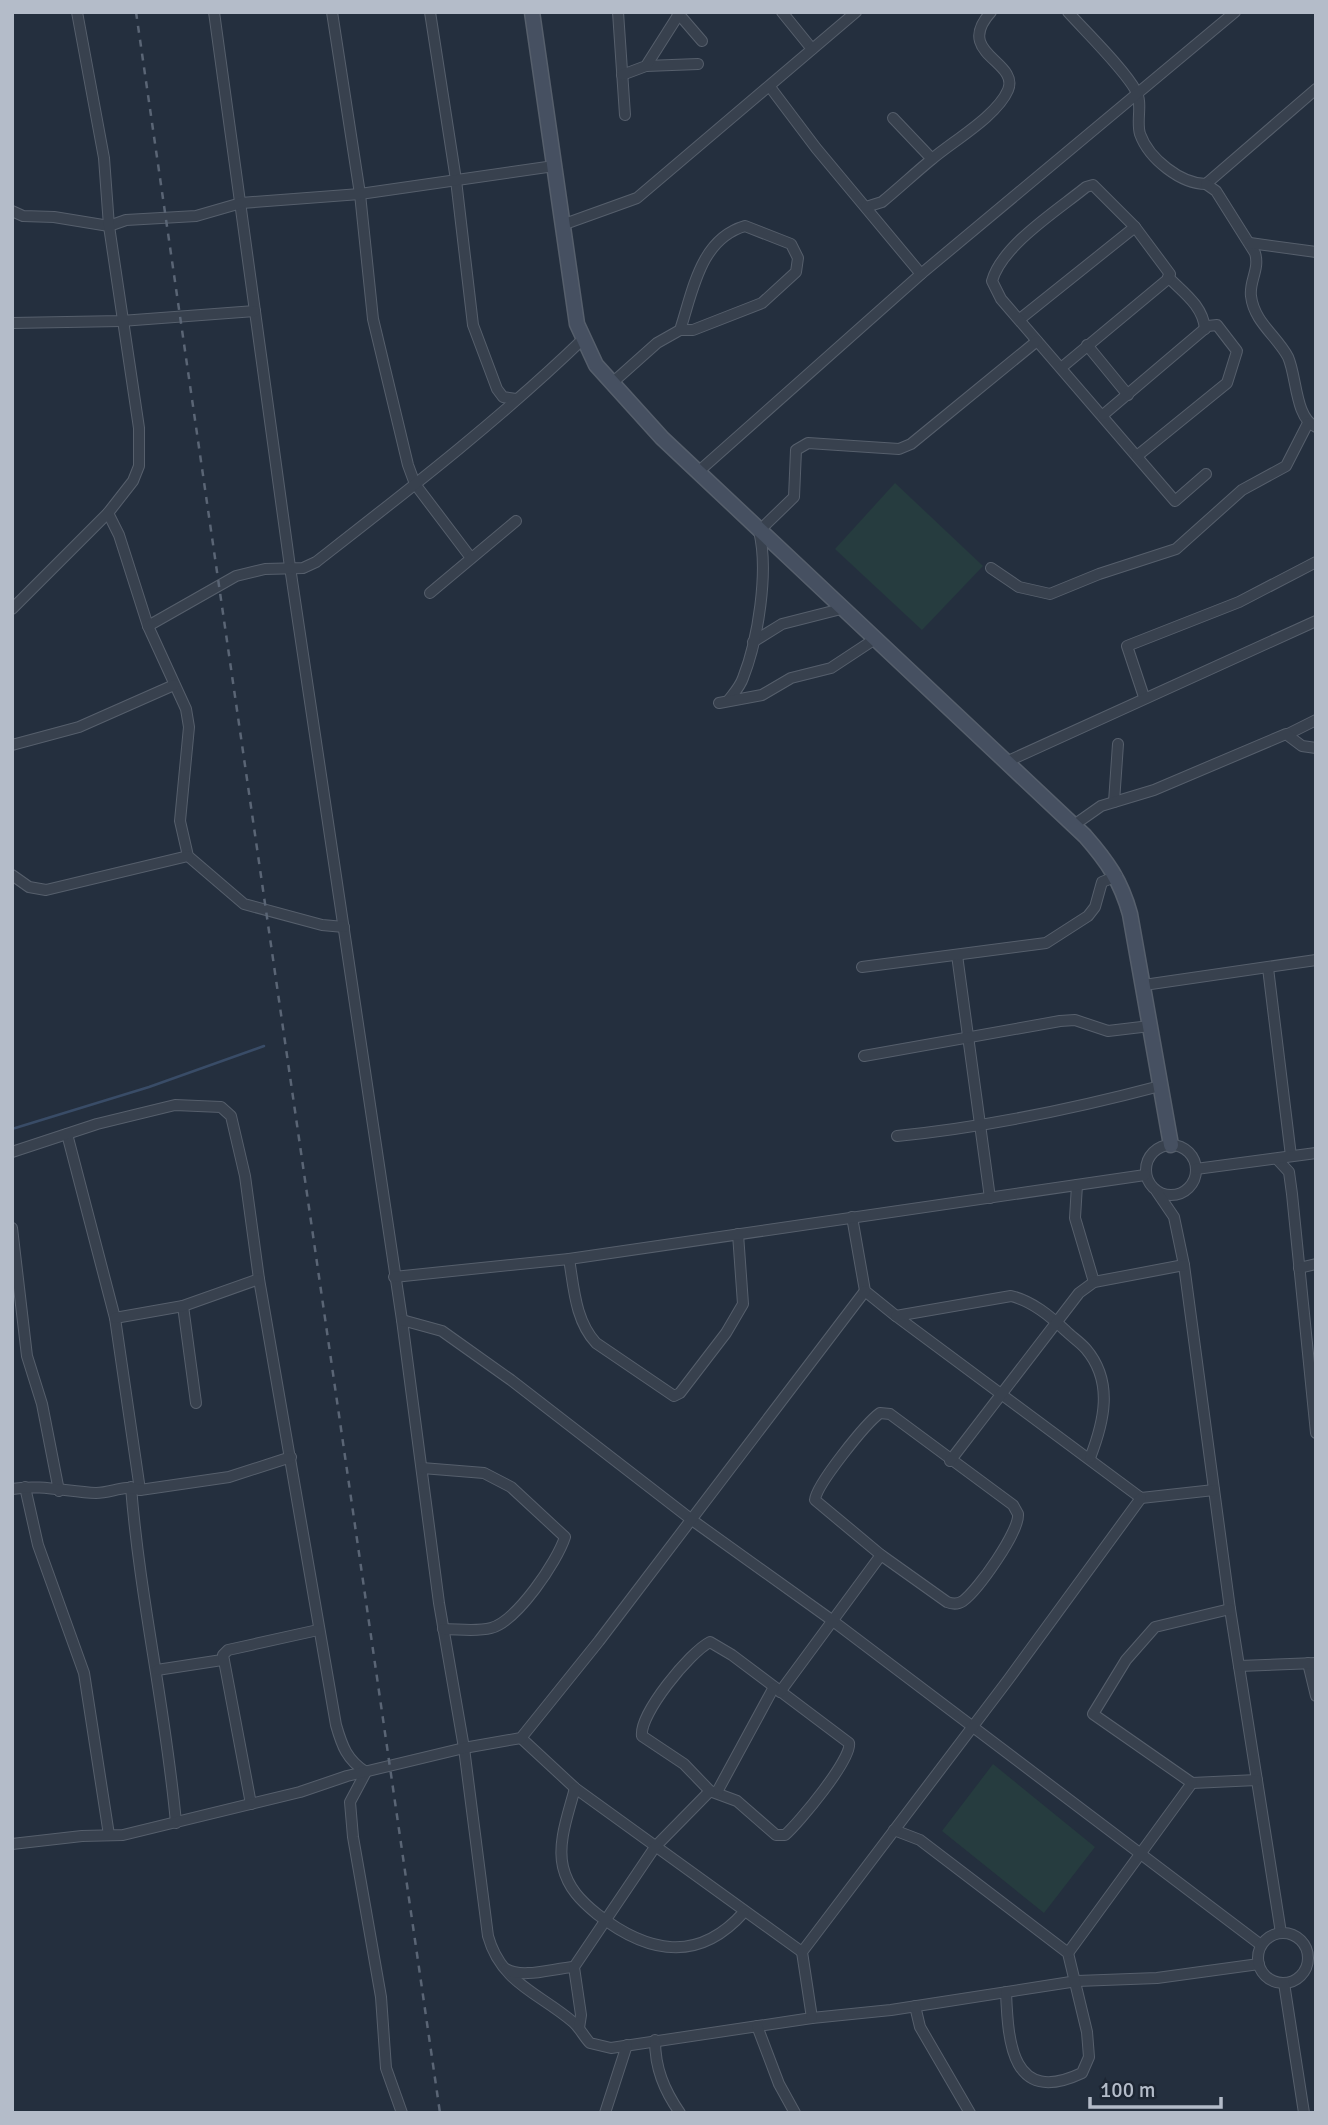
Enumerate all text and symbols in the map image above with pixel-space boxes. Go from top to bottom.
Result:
scale bar [1090,2066,1221,2110]
text: 100 m [1100,2077,1155,2103]

